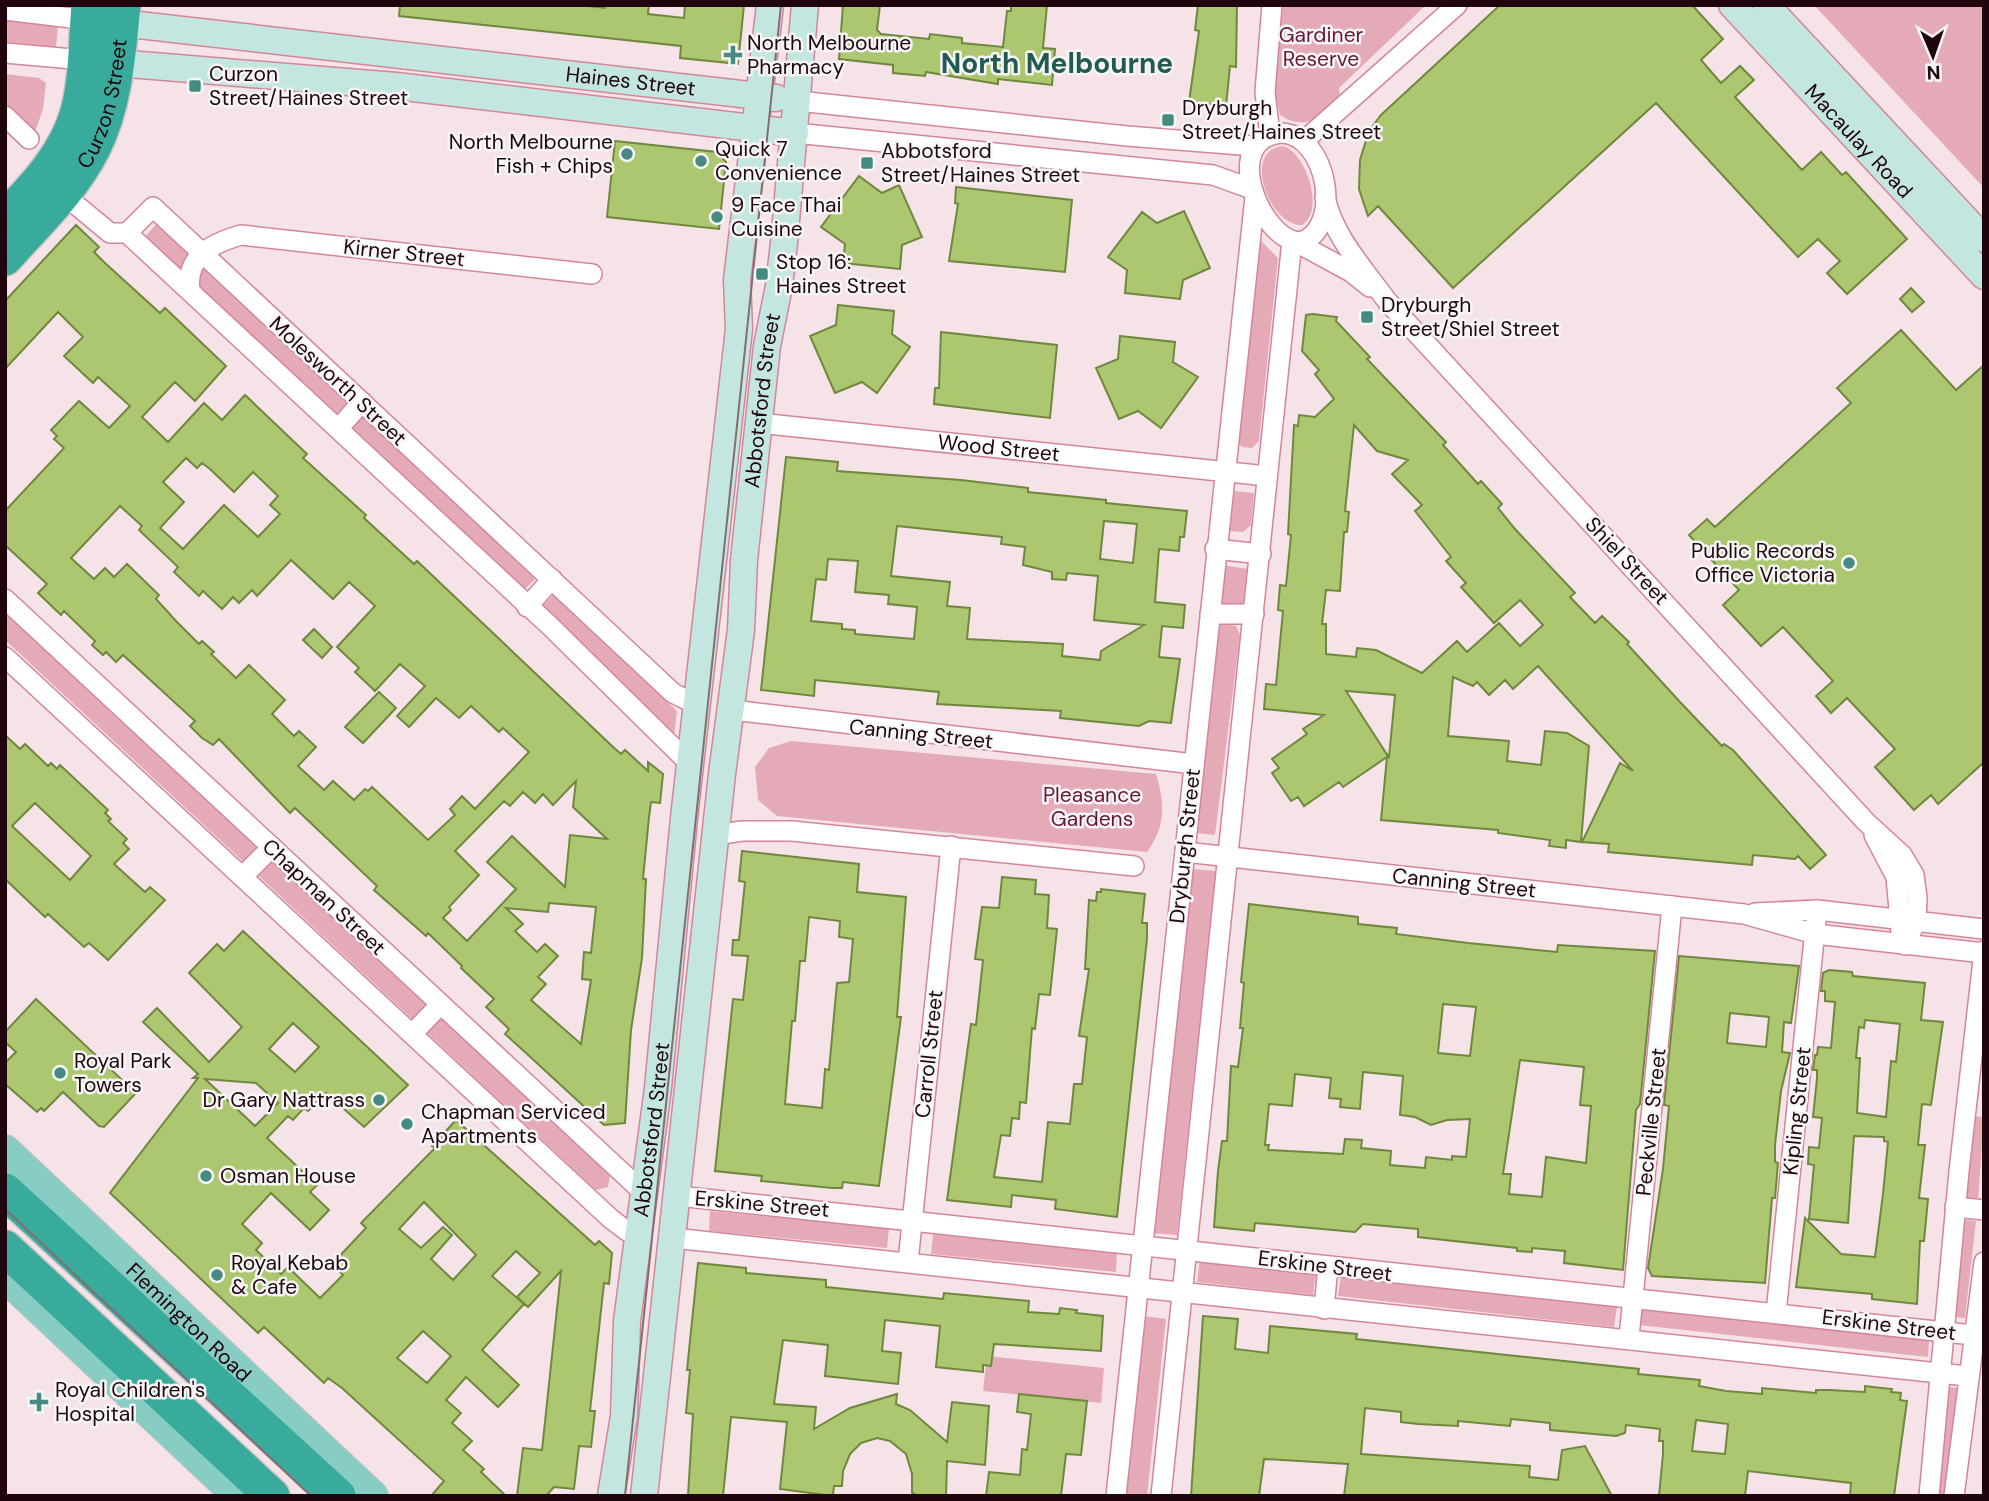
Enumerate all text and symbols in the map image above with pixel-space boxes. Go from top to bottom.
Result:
park label: Gardiner Reserve [1279,21,1364,73]
north arrow [1898,21,1968,91]
place label: North Melbourne Pharmacy [747,29,911,81]
street label: Curzon Street [70,38,134,174]
district label: North Melbourne [941,45,1173,82]
marker: North Melbourne Pharmacy [725,47,741,63]
place label: Curzon Street/Haines Street [209,60,408,112]
street label: Haines Street [564,60,697,103]
text: N [1926,60,1941,85]
marker: Curzon Street/Haines Street [187,78,203,94]
street label: Macaulay Road [1798,78,1919,204]
place label: Dryburgh Street/Haines Street [1182,94,1381,146]
marker: Dryburgh Street/Haines Street [1160,112,1176,128]
place label: North Melbourne Fish + Chips [449,128,613,180]
place label: Quick 7 Convenience [715,135,842,187]
place label: Abbotsford Street/Haines Street [881,137,1080,189]
marker: North Melbourne Fish + Chips [619,146,635,162]
marker: Quick 7 Convenience [693,153,709,169]
marker: Abbotsford Street/Haines Street [859,155,875,171]
place label: 9 Face Thai Cuisine [731,191,842,243]
marker: 9 Face Thai Cuisine [709,209,725,225]
street label: Kirner Street [342,233,466,273]
place label: Stop 16: Haines Street [776,248,906,300]
marker: Stop 16: Haines Street [754,266,770,282]
place label: Dryburgh Street/Shiel Street [1381,291,1560,343]
marker: Dryburgh Street/Shiel Street [1359,309,1375,325]
street label: Molesworth Street [263,310,413,452]
street label: Abbotsford Street [738,311,787,489]
street label: Wood Street [936,428,1061,468]
street label: Shiel Street [1579,511,1675,611]
place label: Public Records Office Victoria [1691,537,1835,589]
marker: Public Records Office Victoria [1841,555,1857,571]
street label: Canning Street [848,713,994,755]
street label: Dryburgh Street [1163,767,1207,925]
park label: Pleasance Gardens [1043,781,1141,833]
street label: Chapman Street [256,833,392,961]
street label: Canning Street [1391,862,1537,904]
street label: Carroll Street [908,989,950,1119]
street label: Abbotsford Street [627,1041,676,1219]
street label: Kipling Street [1776,1045,1818,1177]
place label: Royal Park Towers [74,1047,172,1099]
street label: Peckville Street [1629,1047,1673,1197]
marker: Royal Park Towers [52,1065,68,1081]
place label: Dr Gary Nattrass [202,1086,365,1114]
marker: Dr Gary Nattrass [371,1092,387,1108]
place label: Chapman Serviced Apartments [421,1098,606,1150]
marker: Chapman Serviced Apartments [399,1116,415,1132]
place label: Osman House [220,1162,356,1190]
marker: Osman House [198,1168,214,1184]
street label: Erskine Street [694,1184,830,1224]
street label: Erskine Street [1256,1244,1394,1288]
place label: Royal Kebab & Cafe [231,1249,348,1301]
street label: Flemington Road [120,1257,257,1388]
marker: Royal Kebab & Cafe [209,1267,225,1283]
street label: Erskine Street [1820,1303,1958,1347]
place label: Royal Children's Hospital [55,1376,205,1428]
marker: Royal Children's Hospital [29,1392,49,1412]

